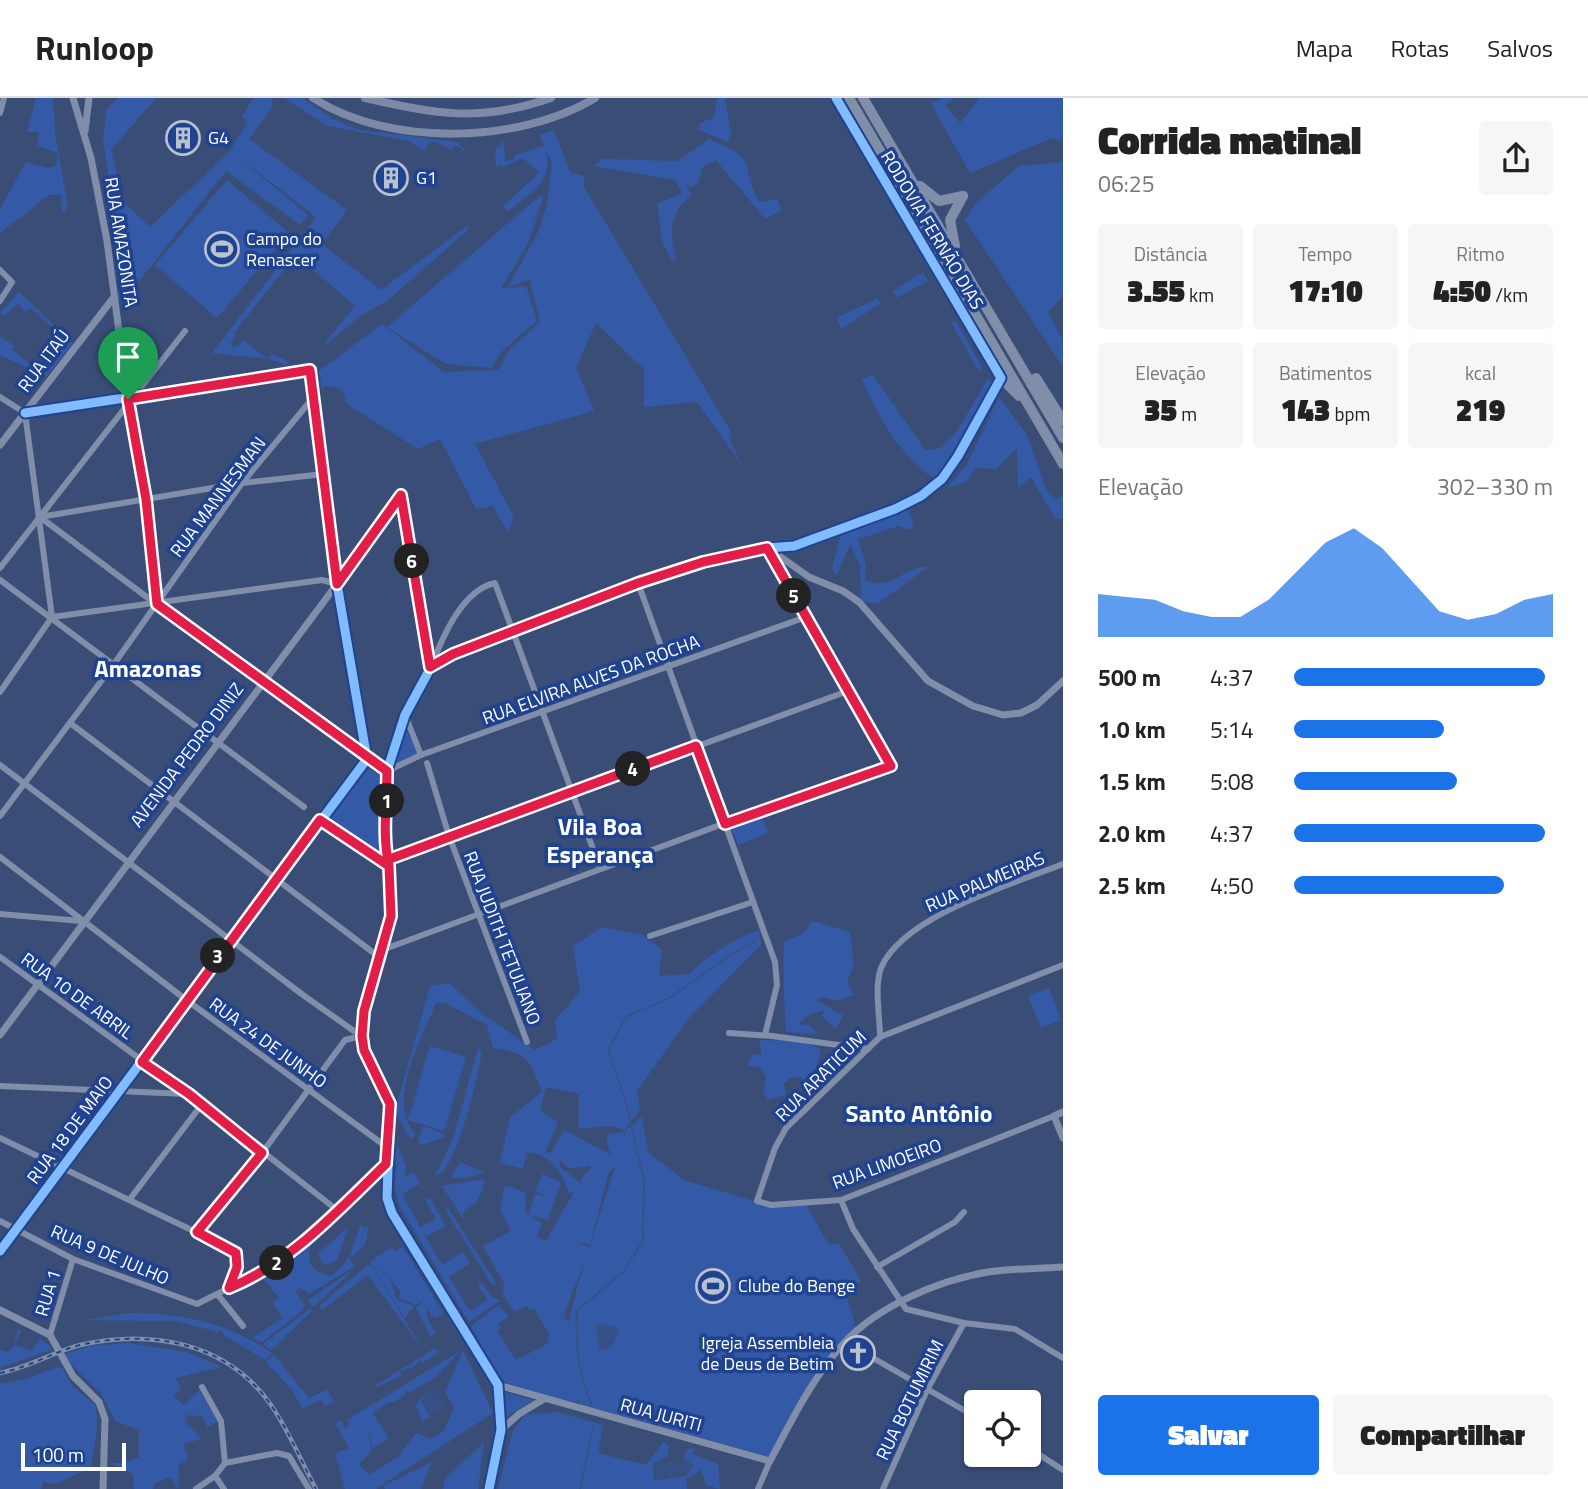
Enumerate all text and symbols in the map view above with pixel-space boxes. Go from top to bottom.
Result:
text: Runloop [35,23,154,73]
text: Mapa [1296,30,1352,66]
text: Rotas [1390,30,1449,66]
text: Salvos [1487,30,1553,66]
text: Corrida matinal [1098,111,1361,169]
building icon: G4 [164,119,202,157]
button: share [1479,121,1553,195]
place label: G4 [208,124,229,151]
street label: RODOVIA FERNÃO DIAS [874,145,991,314]
building icon: G1 [372,159,410,197]
place label: G1 [416,164,437,191]
text: 06:25 [1098,166,1155,201]
street label: RUA AMAZONITA [98,175,145,309]
place label: Campo do Renascer [246,225,322,273]
sports icon: Campo do Renascer [203,230,241,268]
text: Distância [1134,239,1207,268]
text: Tempo [1299,239,1352,268]
text: Ritmo [1456,239,1505,268]
text: 3.55 [1127,268,1185,314]
text: 17:10 [1288,268,1363,314]
text: 4:50 [1433,268,1491,314]
text: km [1185,280,1214,309]
text: /km [1491,280,1528,309]
street label: RUA ITAÚ [11,324,76,398]
pin [98,327,158,399]
icon: arrive [109,338,147,376]
text: Elevação [1135,358,1206,387]
text: Batimentos [1279,358,1372,387]
text: kcal [1465,358,1496,387]
text: 35 [1144,387,1177,433]
text: 143 [1281,387,1330,433]
text: 219 [1456,387,1505,433]
text: m [1177,399,1197,428]
text: bpm [1330,399,1370,428]
street label: RUA MANNESMAN [163,431,272,563]
text: Elevação [1098,469,1184,504]
text: 302–330 m [1437,469,1553,504]
pin: 6 [394,544,430,578]
text: 6 [406,546,417,575]
pin: 5 [776,578,812,614]
text: 5 [788,581,799,610]
street label: RUA ELVIRA ALVES DA ROCHA [478,628,703,731]
district label: Amazonas [94,650,202,686]
text: 500 m [1098,660,1161,695]
text: 4:37 [1210,660,1254,695]
street label: AVENIDA PEDRO DINIZ [123,677,250,833]
text: 1.0 km [1098,712,1166,747]
text: 5:14 [1210,712,1254,747]
pin: 4 [616,752,650,786]
text: 4 [627,754,638,783]
text: 1.5 km [1098,764,1166,799]
text: 5:08 [1210,764,1254,799]
pin: 1 [370,784,404,818]
text: 1 [381,786,392,815]
district label: Vila Boa Esperança [546,808,654,872]
text: 2.0 km [1098,816,1166,851]
text: 4:37 [1210,816,1254,851]
street label: RUA PALMEIRAS [921,844,1049,919]
street label: RUA JUDITH TETULIANO [457,847,548,1029]
text: 2.5 km [1098,868,1166,903]
text: 4:50 [1210,868,1254,903]
pin: 3 [200,938,235,974]
text: 3 [212,941,223,970]
street label: RUA 10 DE ABRIL [16,946,139,1046]
street label: RUA 24 DE JUNHO [204,991,333,1095]
street label: RUA ARATICUM [769,1024,872,1127]
street label: RUA 18 DE MAIO [20,1070,119,1189]
district label: Santo Antônio [846,1095,992,1131]
street label: RUA LIMOEIRO [828,1131,945,1196]
street label: RUA 9 DE JULHO [47,1217,174,1292]
pin: 2 [260,1246,294,1280]
text: 2 [271,1248,282,1277]
street label: RUA 1 [28,1266,67,1319]
sports icon: Clube do Benge [694,1267,732,1305]
place label: Clube do Benge [738,1272,855,1299]
place label: Igreja Assembleia de Deus de Betim [701,1329,834,1377]
church icon: Igreja Assembleia de Deus de Betim [839,1334,877,1372]
street label: RUA BOTUMIRIM [869,1335,950,1465]
map controls [964,1390,1041,1467]
button: locate [964,1390,1041,1467]
street label: RUA JURITI [617,1391,705,1438]
button: Salvar [1098,1395,1319,1475]
button: Compartilhar [1333,1395,1553,1475]
scale bar [21,1440,126,1472]
text: 100 m [32,1440,84,1469]

